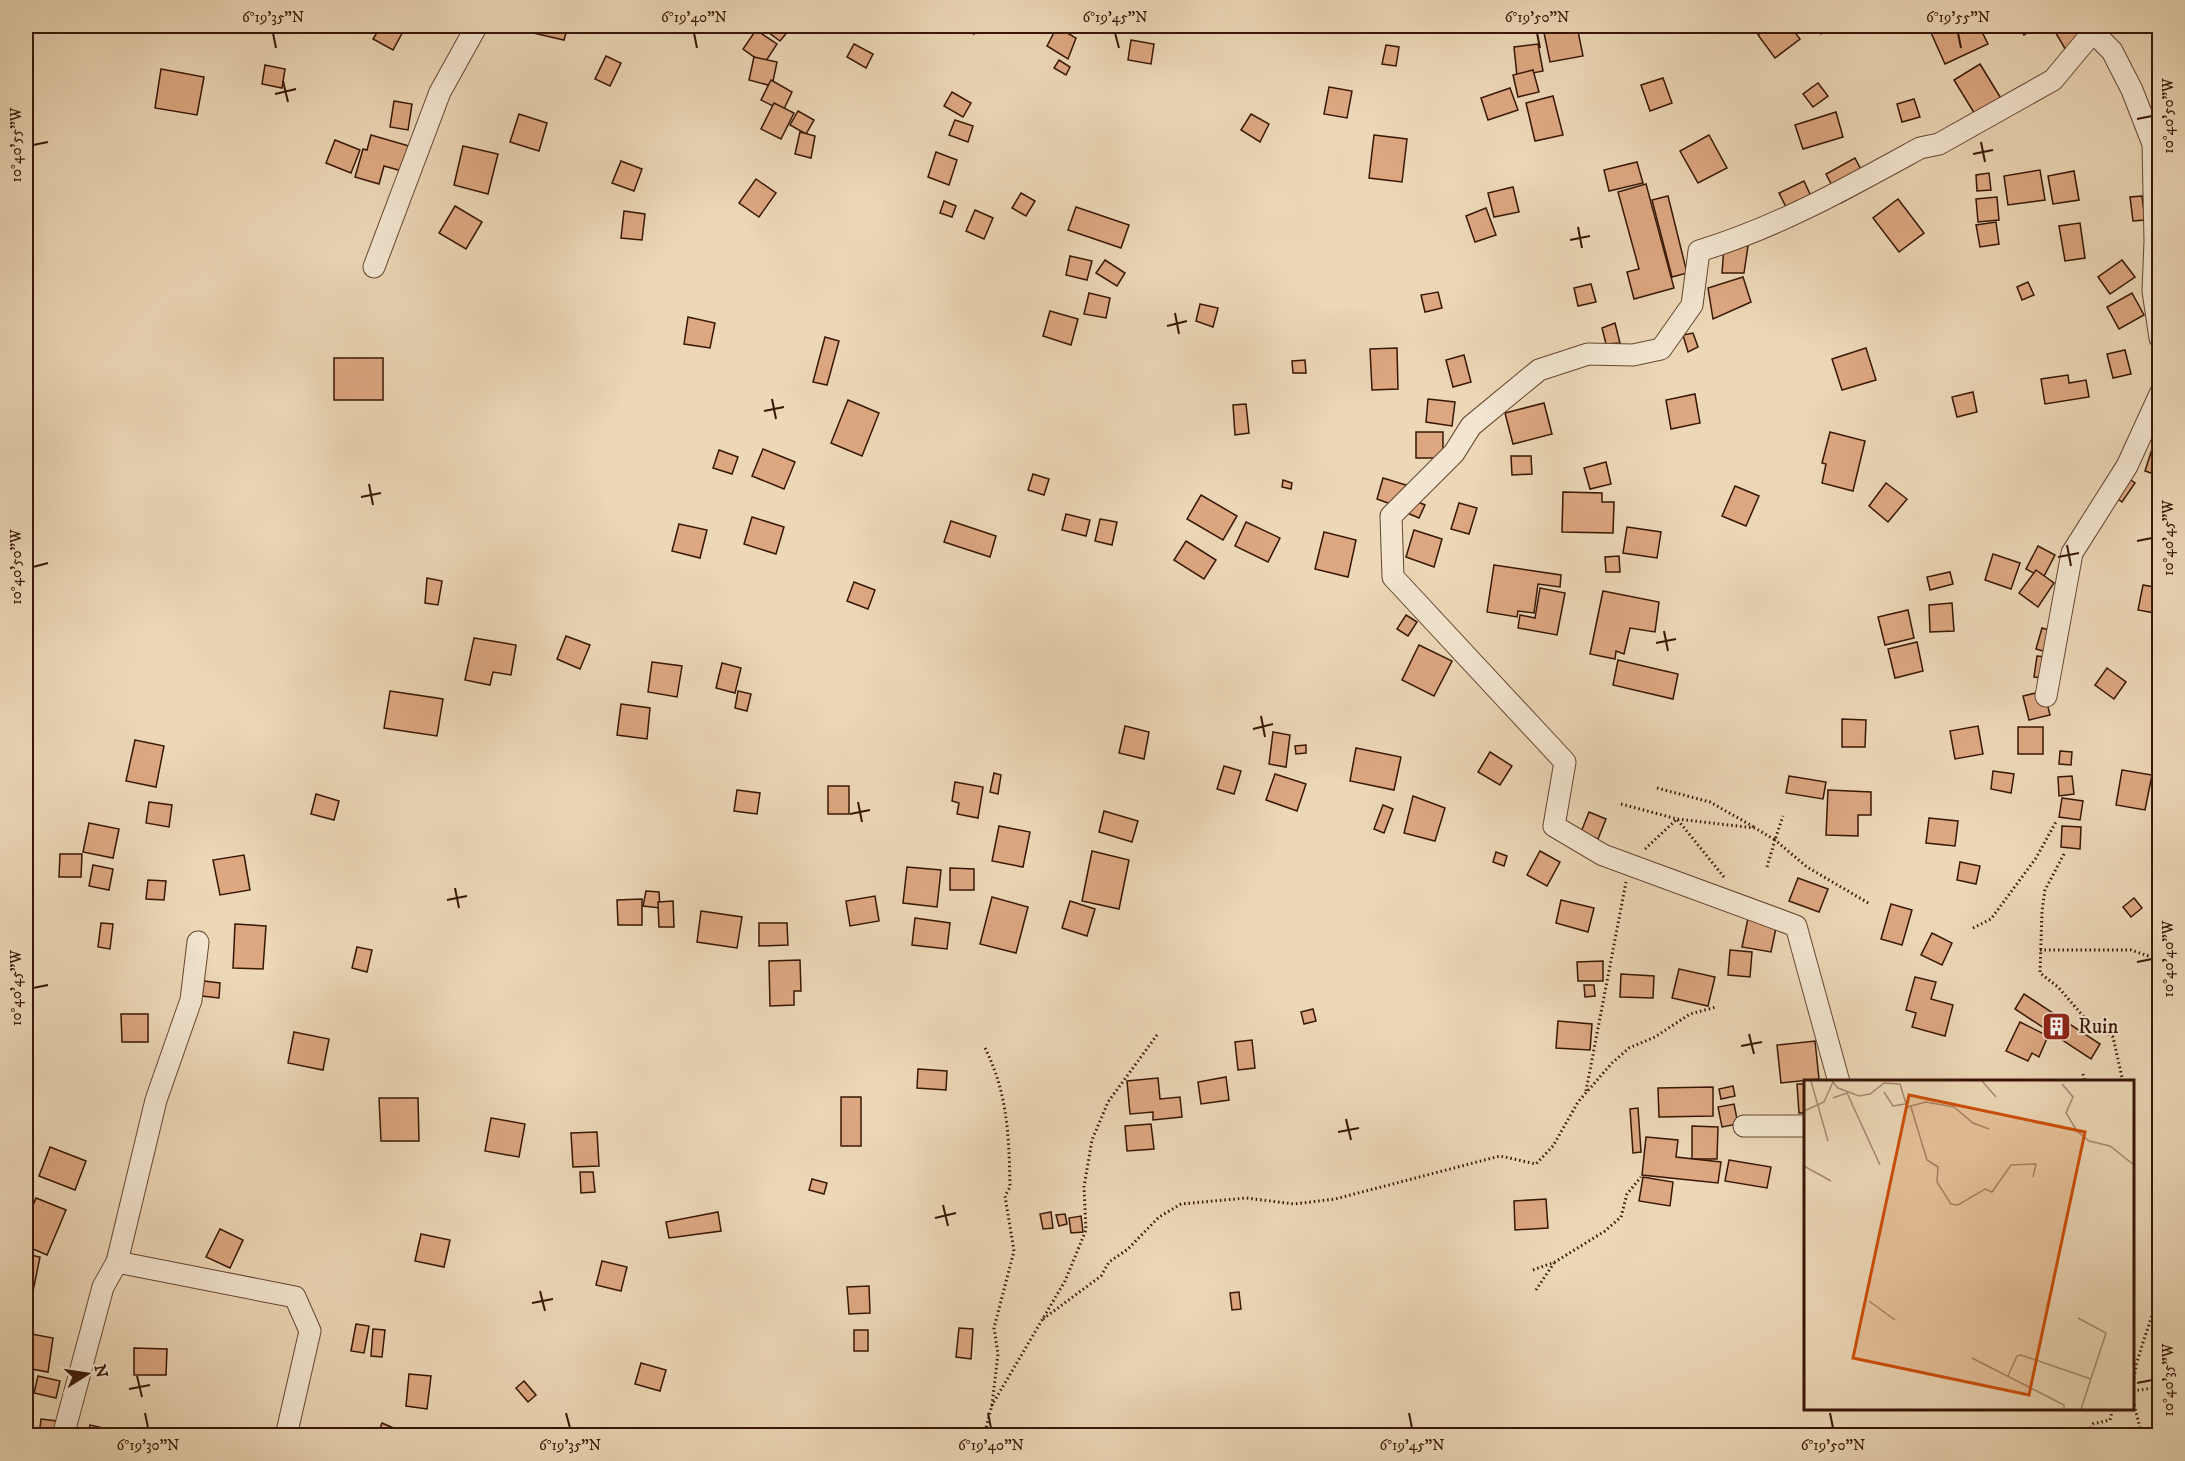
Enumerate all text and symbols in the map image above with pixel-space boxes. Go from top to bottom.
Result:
text: 6°19'35"N [242,8,304,27]
text: 6°19'40"N [661,8,727,27]
text: 6°19'45"N [1082,8,1148,27]
text: 6°19'50"N [1505,8,1569,27]
text: 6°19'55"N [1926,8,1990,27]
text: 10°40'50"W [2159,78,2178,154]
text: 10°40'55"W [7,107,26,182]
text: 10°40'45"W [2159,500,2178,576]
text: 10°40'50"W [7,529,26,605]
text: 10°40'40"W [2159,920,2178,997]
text: 10°40'45"W [7,950,26,1026]
building icon: Ruin [2041,1011,2073,1043]
place label: Ruin [2078,1014,2119,1040]
inset map [1804,1080,2134,1410]
text: 10°40'35"W [2159,1343,2178,1417]
north arrow [57,1344,117,1404]
text: N [90,1363,112,1380]
text: 6°19'30"N [117,1436,179,1455]
text: 6°19'35"N [539,1436,601,1455]
text: 6°19'40"N [958,1436,1024,1455]
text: 6°19'45"N [1379,1436,1445,1455]
text: 6°19'50"N [1801,1436,1865,1455]

